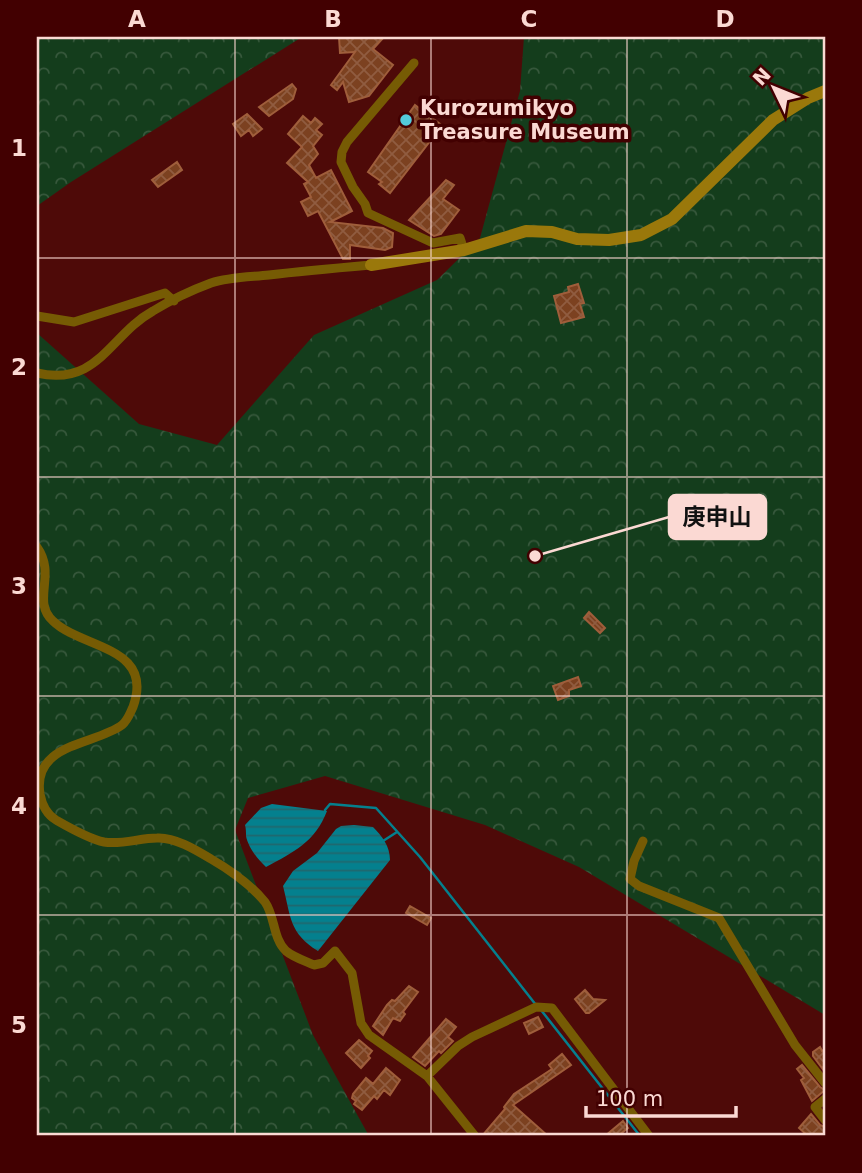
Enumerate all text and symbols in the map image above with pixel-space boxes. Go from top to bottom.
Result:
text: A [128,6,146,32]
text: B [324,6,342,32]
text: C [521,6,537,32]
text: D [715,6,735,32]
north arrow [740,52,810,122]
text: N [748,63,775,90]
place label: Kurozumikyo Treasure Museum [420,96,630,144]
marker: Kurozumikyo Treasure Museum [398,112,414,128]
text: 1 [11,135,27,161]
text: 2 [11,354,27,380]
callout: 庚申山 [669,495,766,539]
text: 庚申山 [683,504,752,530]
text: 3 [11,573,27,599]
text: 4 [11,793,27,819]
text: 5 [11,1012,27,1038]
scale bar [586,1075,736,1119]
text: 100 m [596,1087,663,1111]

